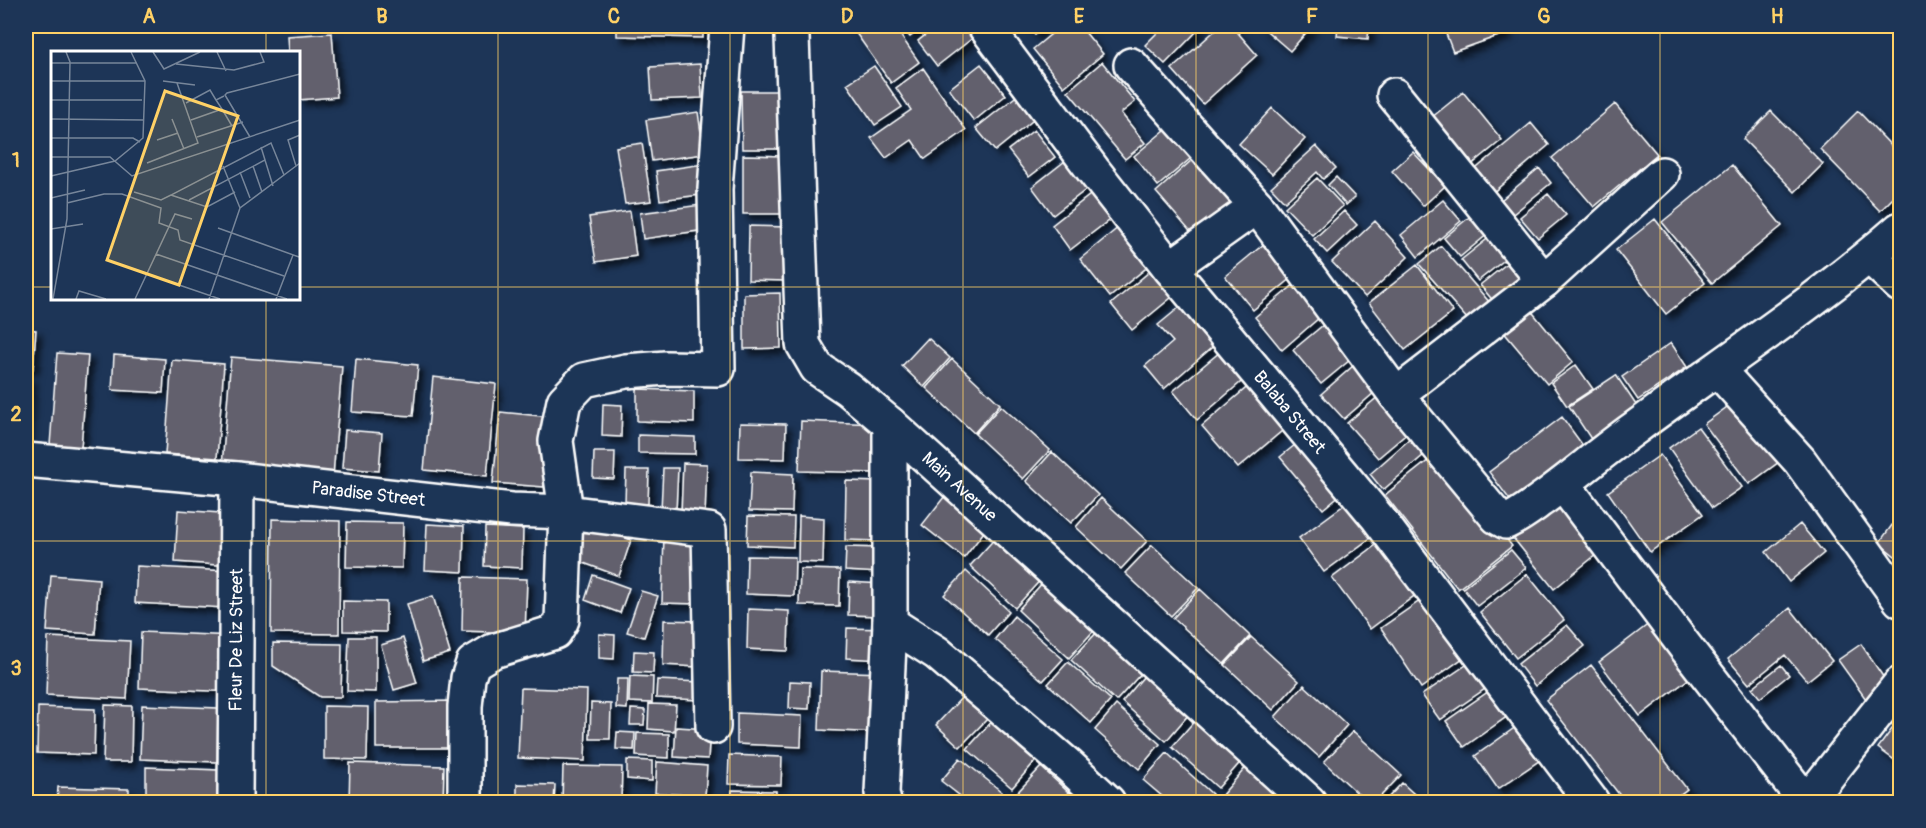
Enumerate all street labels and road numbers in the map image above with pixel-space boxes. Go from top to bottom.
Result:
street label: Balaba Street [1249,366,1332,459]
street label: Main Avenue [917,447,1002,527]
street label: Paradise Street [310,476,427,512]
street label: Fleur De Liz Street [224,568,248,712]

